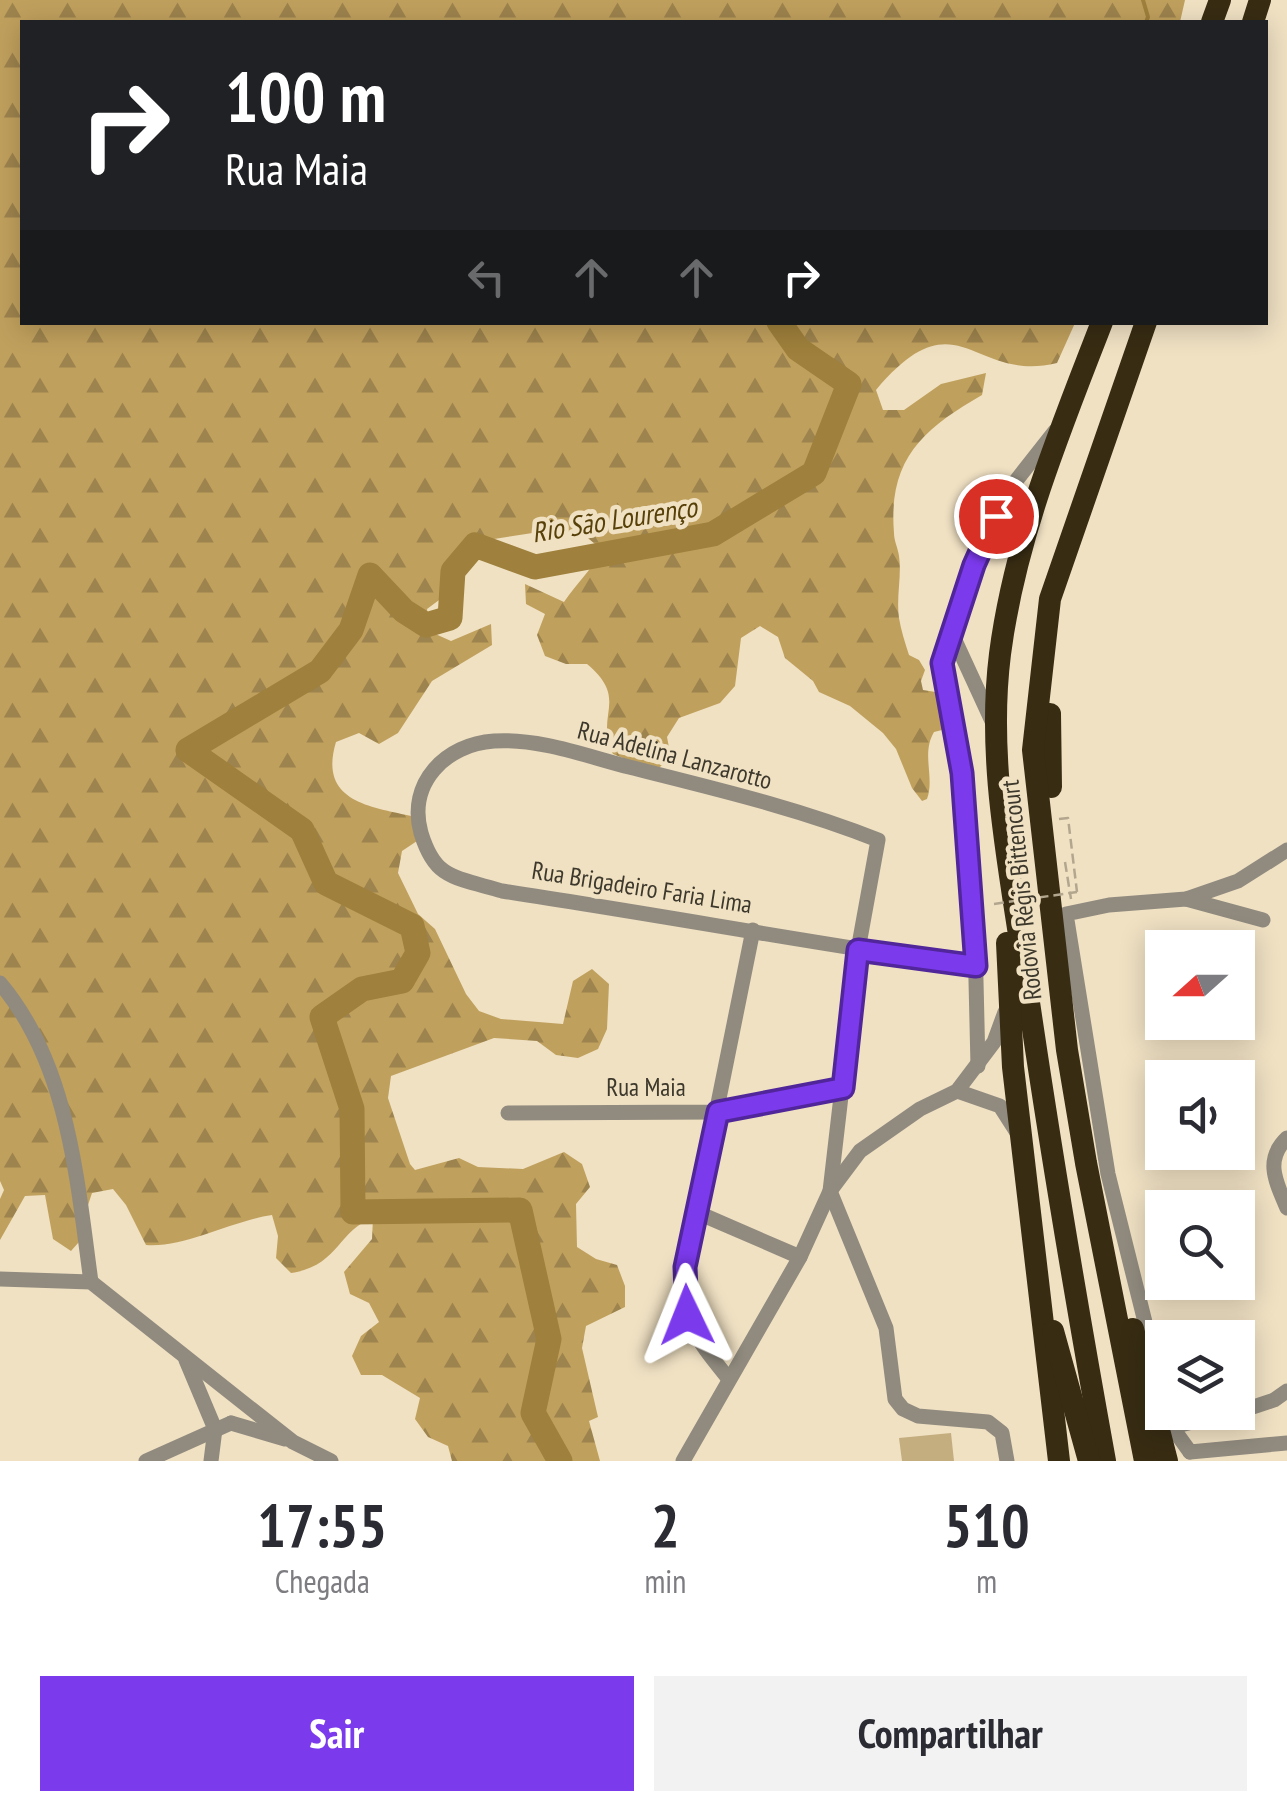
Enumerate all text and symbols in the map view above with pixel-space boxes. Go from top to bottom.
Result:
text: 100 m [225,51,386,141]
icon: right [60,60,190,190]
text: Rua Maia [225,139,368,197]
icon: left [459,250,514,305]
icon: ahead [564,250,619,305]
icon: ahead [669,250,724,305]
icon: right [774,250,829,305]
pin [954,474,1039,559]
water label: Rio São Lourenço [529,487,701,550]
icon: arrive [969,489,1024,544]
street label: Rua Adelina Lanzarotto [574,714,776,796]
street label: Rodovia Régis Bittencourt [994,778,1048,1002]
street label: Rua Brigadeiro Faria Lima [530,854,754,920]
north arrow [1145,930,1255,1040]
map controls [1145,930,1255,1430]
button: sound [1145,1060,1255,1170]
street label: Rua Maia [606,1071,686,1103]
button: search [1145,1190,1255,1300]
position arrow [635,1263,739,1367]
button: layers [1145,1320,1255,1430]
text: 17:55 [257,1486,387,1564]
text: 2 [651,1486,680,1564]
text: 510 [944,1486,1030,1564]
text: Chegada [275,1560,370,1602]
text: min [644,1560,686,1602]
text: m [976,1560,997,1602]
button: Sair [40,1676,634,1791]
button: Compartilhar [654,1676,1247,1791]

